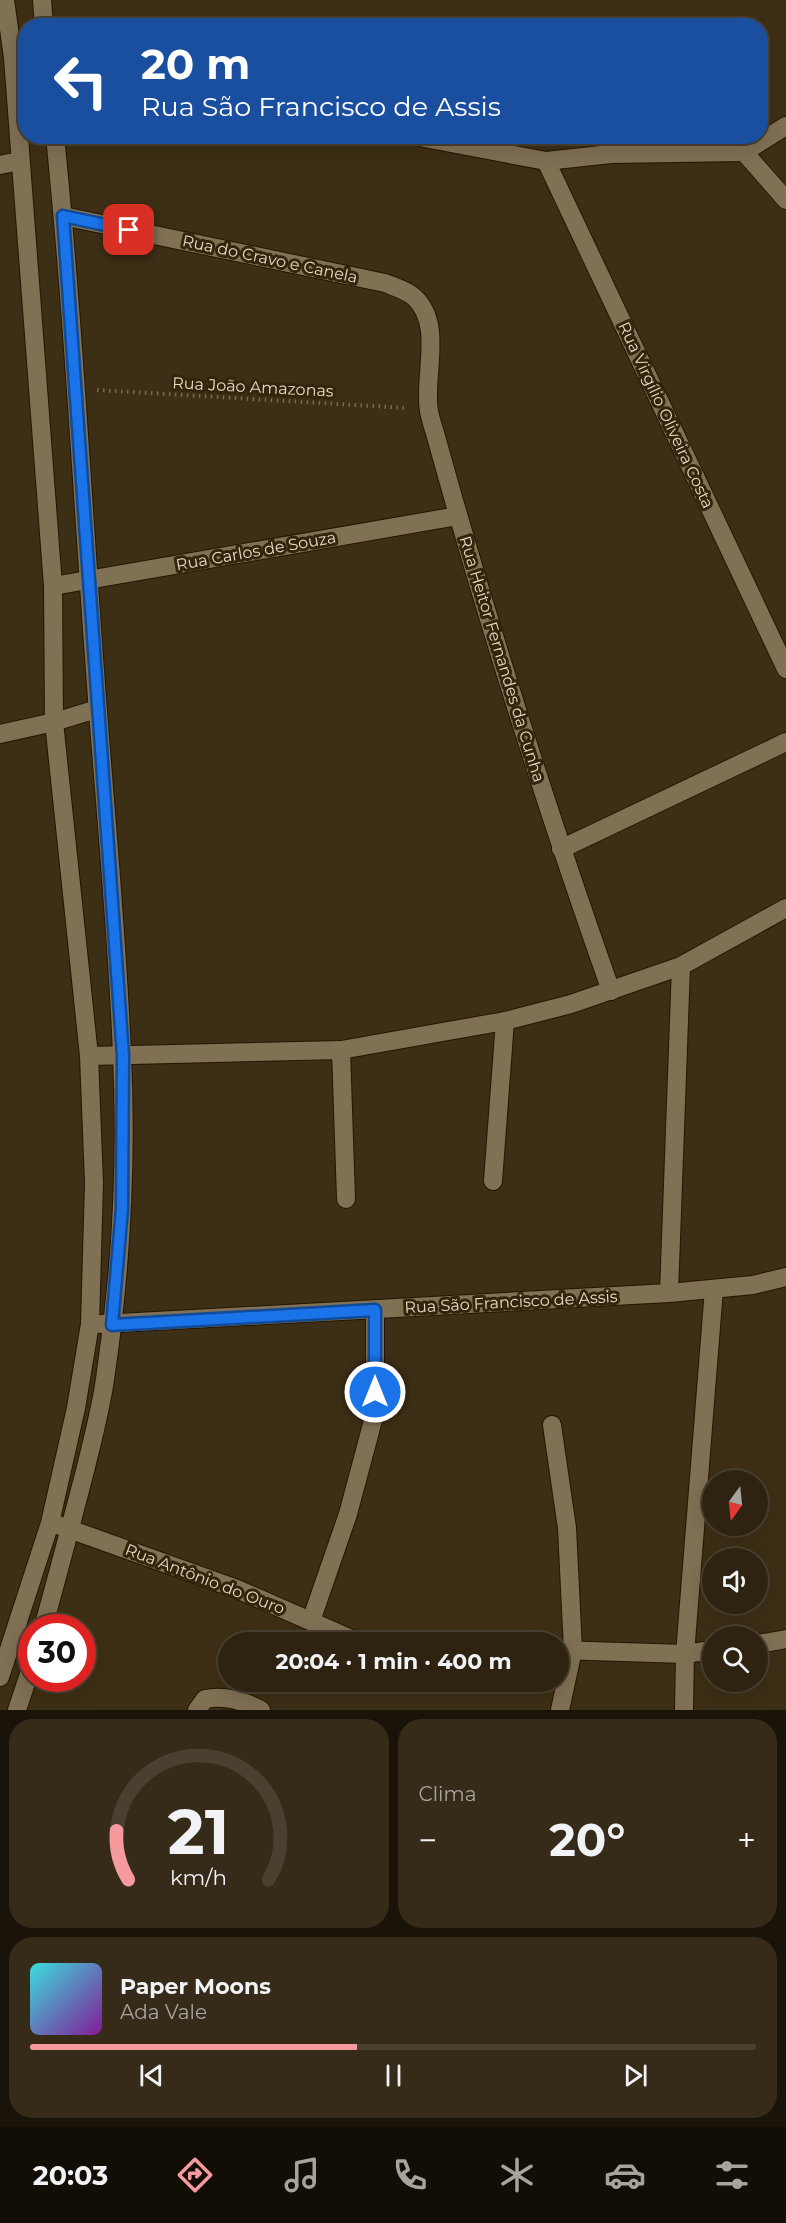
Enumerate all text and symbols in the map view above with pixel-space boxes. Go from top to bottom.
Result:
text: 20 m [141,38,250,90]
icon: left [42,42,120,120]
text: Rua São Francisco de Assis [141,90,501,123]
pin [103,204,154,255]
icon: arrive [112,213,145,246]
street label: Rua do Cravo e Canela [181,231,359,287]
street label: Rua Virgílio Oliveira Costa [614,319,718,511]
street label: Rua João Amazonas [172,373,334,401]
street label: Rua Carlos de Souza [174,528,338,574]
street label: Rua Heitor Fernandes da Cunha [455,534,549,784]
street label: Rua São Francisco de Assis [404,1287,618,1317]
position arrow [343,1360,407,1424]
north arrow [702,1470,768,1536]
map controls [702,1470,768,1692]
street label: Rua Antônio do Ouro [123,1540,287,1618]
button: sound [702,1548,768,1614]
speed limit sign: 30 [18,1614,96,1692]
button: search [702,1626,768,1692]
text: 20:04 · 1 min · 400 m [275,1648,512,1675]
text: Clima [419,1782,476,1806]
text: 21 [168,1794,229,1870]
text: 20° [549,1812,625,1867]
text: − [419,1820,437,1860]
text: + [737,1820,756,1860]
text: km/h [170,1865,227,1891]
text: Paper Moons [120,1973,271,2000]
text: Ada Vale [120,2000,207,2024]
icon: previous [135,2059,168,2092]
icon: pause [377,2059,410,2092]
icon: next [619,2059,652,2092]
icon: directions [174,2154,216,2196]
icon: music [281,2154,323,2196]
icon: phone [389,2154,431,2196]
icon: climate [496,2154,538,2196]
icon: car [604,2154,646,2196]
icon: filters [711,2154,753,2196]
text: 20:03 [33,2159,108,2192]

